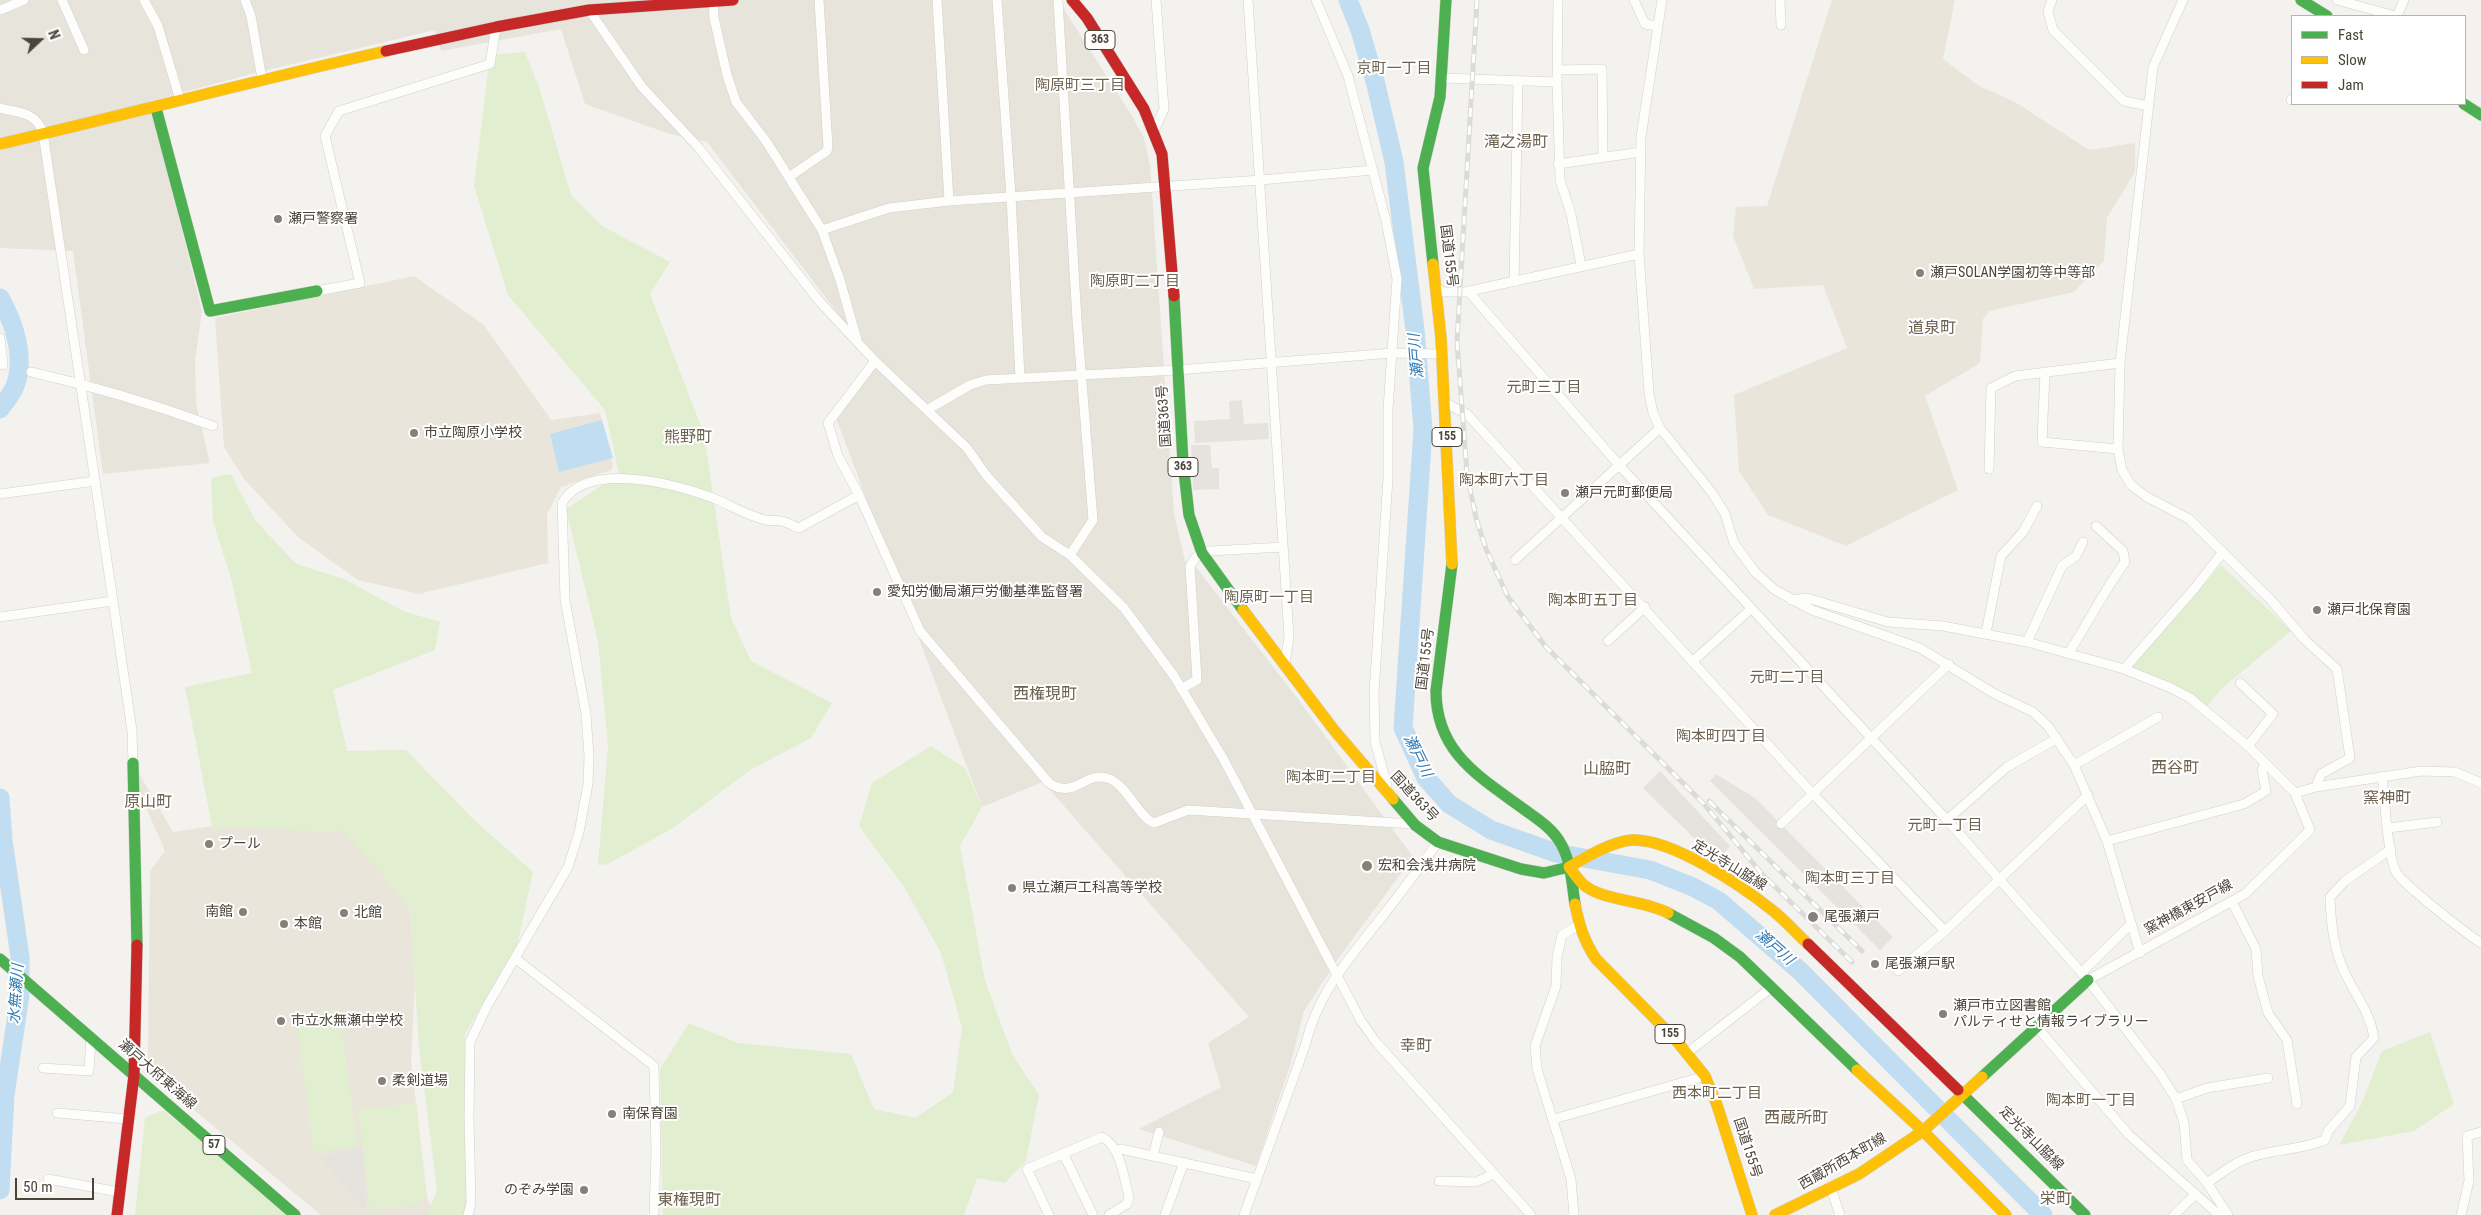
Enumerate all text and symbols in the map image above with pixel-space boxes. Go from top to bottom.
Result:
north arrow [15,15,65,65]
legend [2291,15,2466,105]
text: Fast [2338,26,2363,44]
text: N [45,28,63,41]
road number: 363 [1085,30,1115,50]
text: Slow [2338,51,2367,69]
district label: 京町一丁目 [1357,60,1431,78]
text: Jam [2338,76,2364,94]
district label: 陶原町三丁目 [1035,77,1125,95]
district label: 滝之湯町 [1484,133,1548,153]
place label: 瀬戸警察署 [288,211,358,227]
marker: 瀬戸警察署 [272,213,284,225]
street label: 国道155号 [1436,224,1460,288]
place label: 瀬戸SOLAN学園初等中等部 [1930,265,2095,281]
marker: 瀬戸SOLAN学園初等中等部 [1914,267,1926,279]
district label: 陶原町二丁目 [1090,273,1180,291]
district label: 道泉町 [1908,319,1956,339]
water label: 瀬戸川 [1406,333,1428,379]
district label: 元町三丁目 [1507,379,1581,397]
street label: 国道363号 [1154,384,1176,448]
place label: 市立陶原小学校 [424,425,522,441]
marker: 市立陶原小学校 [408,427,420,439]
district label: 熊野町 [664,428,712,448]
road number: 155 [1432,428,1462,447]
road number: 363 [1168,458,1198,477]
district label: 陶本町六丁目 [1459,472,1549,490]
place label: 瀬戸元町郵便局 [1575,485,1673,501]
marker: 瀬戸元町郵便局 [1559,487,1571,499]
place label: 愛知労働局瀬戸労働基準監督署 [887,584,1083,600]
marker: 愛知労働局瀬戸労働基準監督署 [871,586,883,598]
district label: 陶原町一丁目 [1224,589,1314,607]
district label: 陶本町五丁目 [1548,592,1638,610]
place label: 瀬戸北保育園 [2327,602,2411,618]
marker: 瀬戸北保育園 [2311,604,2323,616]
street label: 国道155号 [1414,627,1438,691]
district label: 元町二丁目 [1750,669,1824,687]
district label: 西権現町 [1013,685,1077,705]
district label: 陶本町四丁目 [1676,728,1766,746]
water label: 瀬戸川 [1399,732,1435,780]
district label: 西谷町 [2151,759,2199,779]
district label: 山脇町 [1583,760,1631,780]
street label: 国道363号 [1386,768,1442,826]
district label: 陶本町二丁目 [1286,769,1376,787]
district label: 窯神町 [2363,789,2411,809]
district label: 原山町 [124,793,172,813]
district label: 元町一丁目 [1908,817,1982,835]
place label: プール [219,836,261,852]
street label: 定光寺山脇線 [1689,837,1769,895]
marker: プール [203,838,215,850]
place label: 宏和会浅井病院 [1378,858,1476,874]
marker: 宏和会浅井病院 [1360,859,1374,873]
district label: 陶本町三丁目 [1805,870,1895,888]
street label: 窯神橋東安戸線 [2142,877,2236,939]
place label: 県立瀬戸工科高等学校 [1022,880,1162,896]
marker: 県立瀬戸工科高等学校 [1006,882,1018,894]
place label: 南館 [205,904,233,920]
place label: 北館 [354,905,382,921]
marker: 南館 [237,906,249,918]
marker: 北館 [338,907,350,919]
place label: 尾張瀬戸 [1824,909,1880,925]
marker: 尾張瀬戸 [1806,910,1820,924]
place label: 本館 [294,916,322,932]
marker: 本館 [278,918,290,930]
water label: 瀬戸川 [1751,926,1797,970]
place label: 尾張瀬戸駅 [1885,956,1955,972]
marker: 尾張瀬戸駅 [1869,958,1881,970]
water label: 水無瀬川 [6,963,28,1025]
place label: 瀬戸市立図書館 パルティせと情報ライブラリー [1953,998,2149,1030]
marker: 瀬戸市立図書館 パルティせと情報ライブラリー [1937,1008,1949,1020]
place label: 市立水無瀬中学校 [291,1013,403,1029]
marker: 市立水無瀬中学校 [275,1015,287,1027]
road number: 155 [1655,1024,1685,1044]
street label: 瀬戸大府東海線 [115,1037,199,1113]
district label: 幸町 [1400,1037,1432,1057]
place label: 柔剣道場 [392,1073,448,1089]
marker: 柔剣道場 [376,1075,388,1087]
district label: 西本町二丁目 [1672,1085,1762,1103]
district label: 陶本町一丁目 [2046,1092,2136,1110]
street label: 定光寺山脇線 [1995,1103,2067,1175]
place label: 南保育園 [622,1106,678,1122]
marker: 南保育園 [606,1108,618,1120]
district label: 西蔵所町 [1764,1109,1828,1129]
street label: 国道155号 [1729,1116,1765,1180]
street label: 西蔵所西本町線 [1796,1130,1890,1194]
road number: 57 [203,1136,225,1154]
scale bar [18,1168,96,1200]
text: 50 m [23,1178,53,1196]
place label: のぞみ学園 [504,1182,574,1198]
marker: のぞみ学園 [578,1184,590,1196]
district label: 栄町 [2040,1190,2072,1210]
district label: 東権現町 [657,1191,721,1211]

